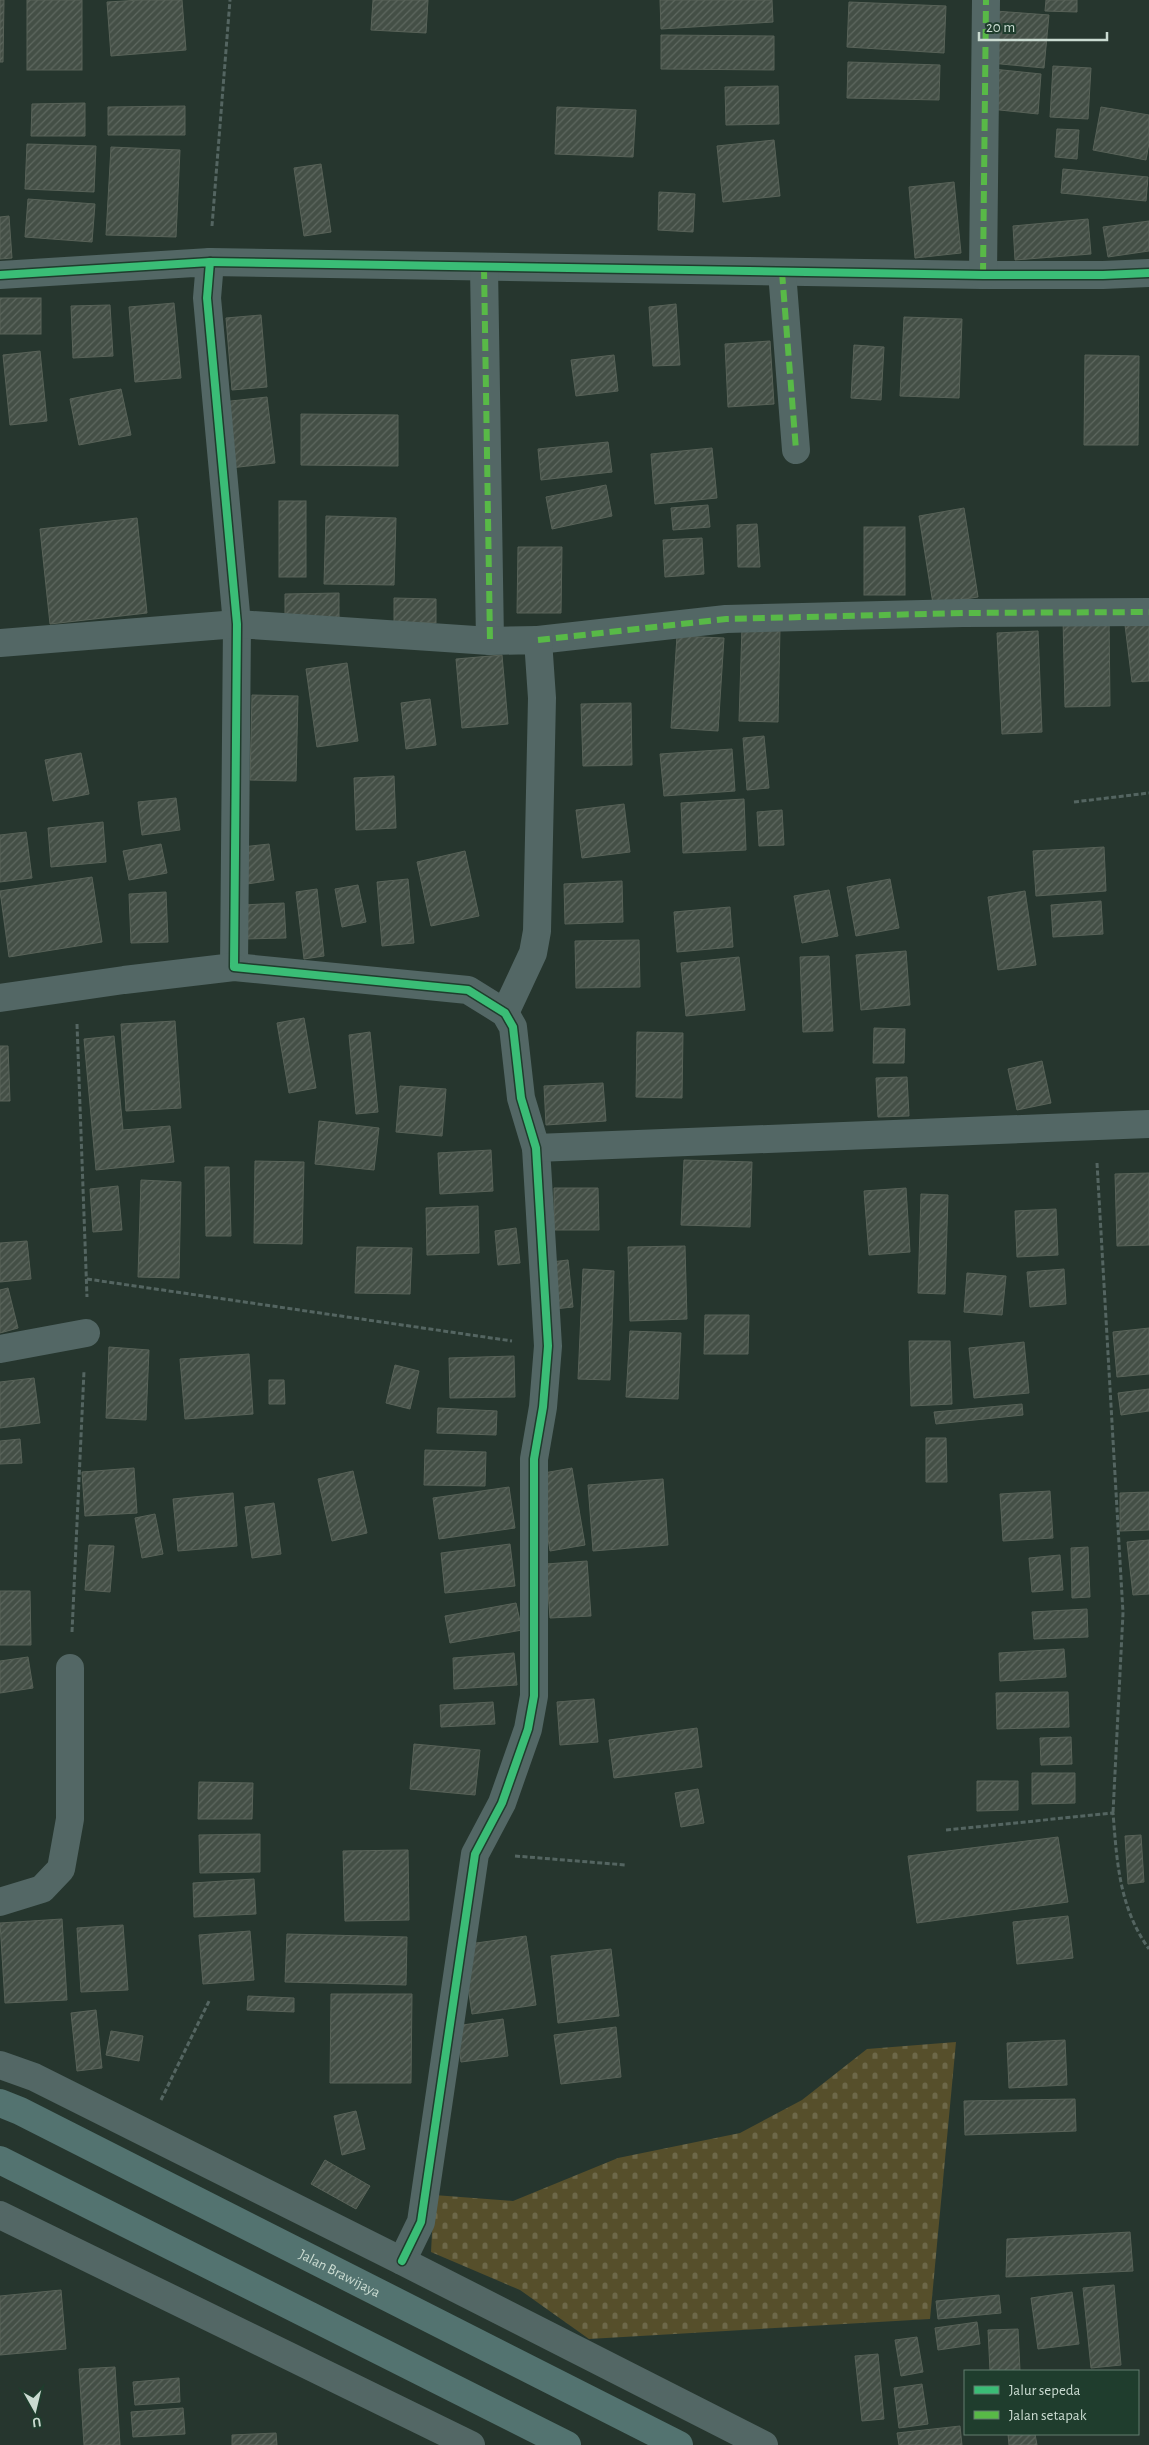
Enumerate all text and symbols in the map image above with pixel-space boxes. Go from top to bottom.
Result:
scale bar [979,10,1106,42]
text: 20 m [986,20,1015,35]
street label: Jalan Brawijaya [296,2247,383,2300]
legend [964,2370,1139,2435]
text: Jalur sepeda [1009,2383,1081,2398]
north arrow [10,2385,60,2435]
text: Jalan setapak [1009,2408,1087,2423]
text: U [31,2414,42,2429]

